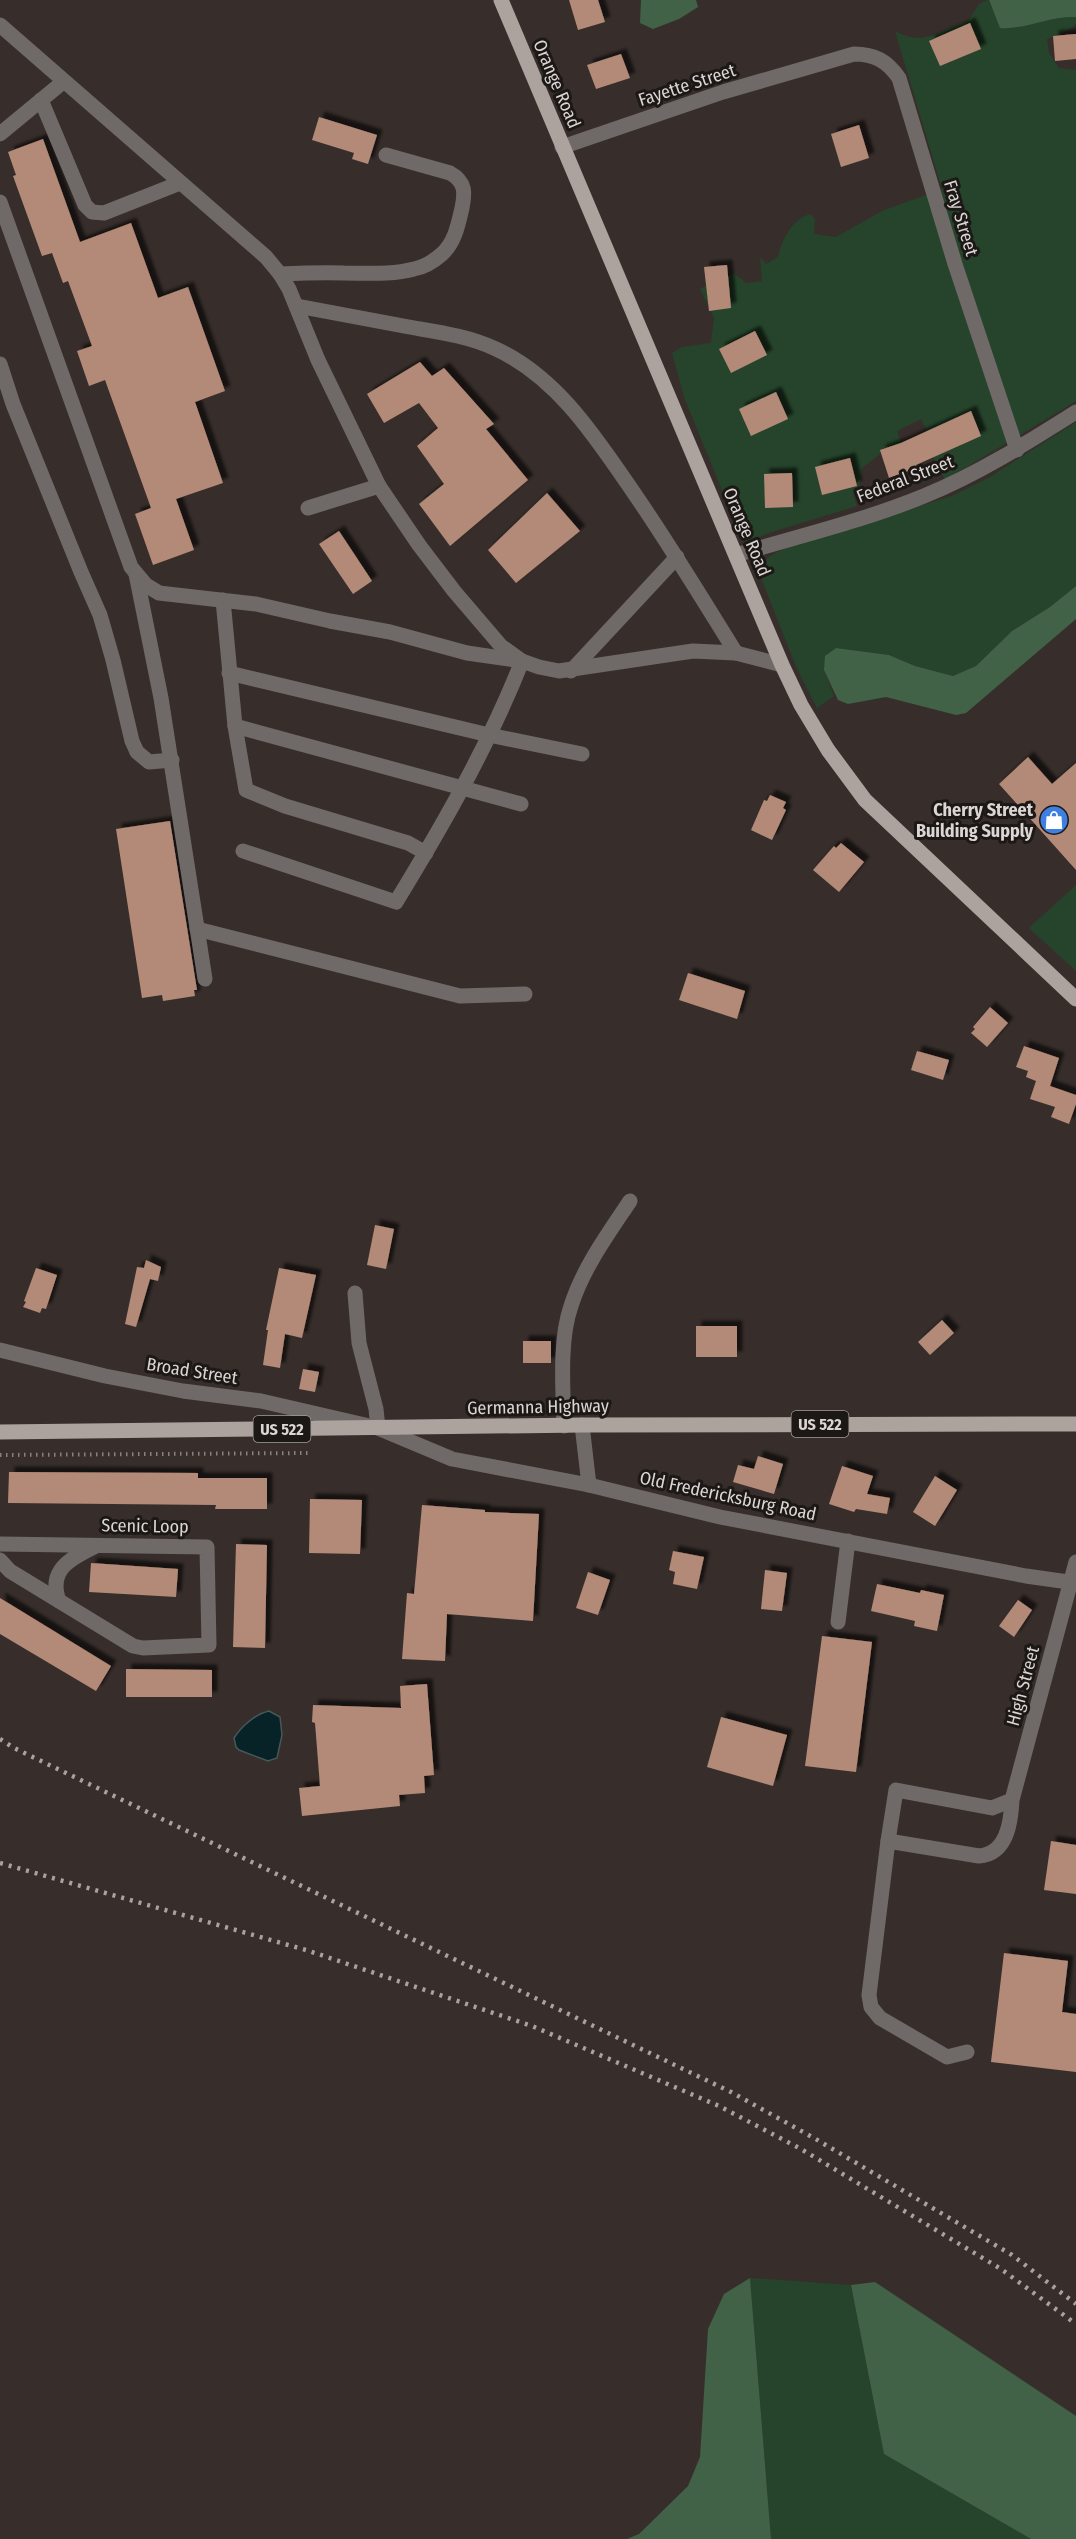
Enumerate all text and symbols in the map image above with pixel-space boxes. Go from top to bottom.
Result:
street label: Orange Road [529,36,585,132]
street label: Fayette Street [636,59,739,111]
street label: Fray Street [939,177,983,259]
street label: Federal Street [853,450,957,508]
street label: Orange Road [719,484,775,580]
place label: Cherry Street Building Supply [916,799,1034,842]
shop icon: Cherry Street Building Supply [1038,804,1070,836]
street label: Broad Street [145,1353,239,1389]
street label: Germanna Highway [467,1395,609,1419]
road number: US 522 [792,1411,848,1437]
road number: US 522 [254,1416,310,1442]
street label: Old Fredericksburg Road [638,1467,818,1525]
street label: Scenic Loop [101,1514,189,1538]
street label: High Street [1002,1644,1044,1728]

